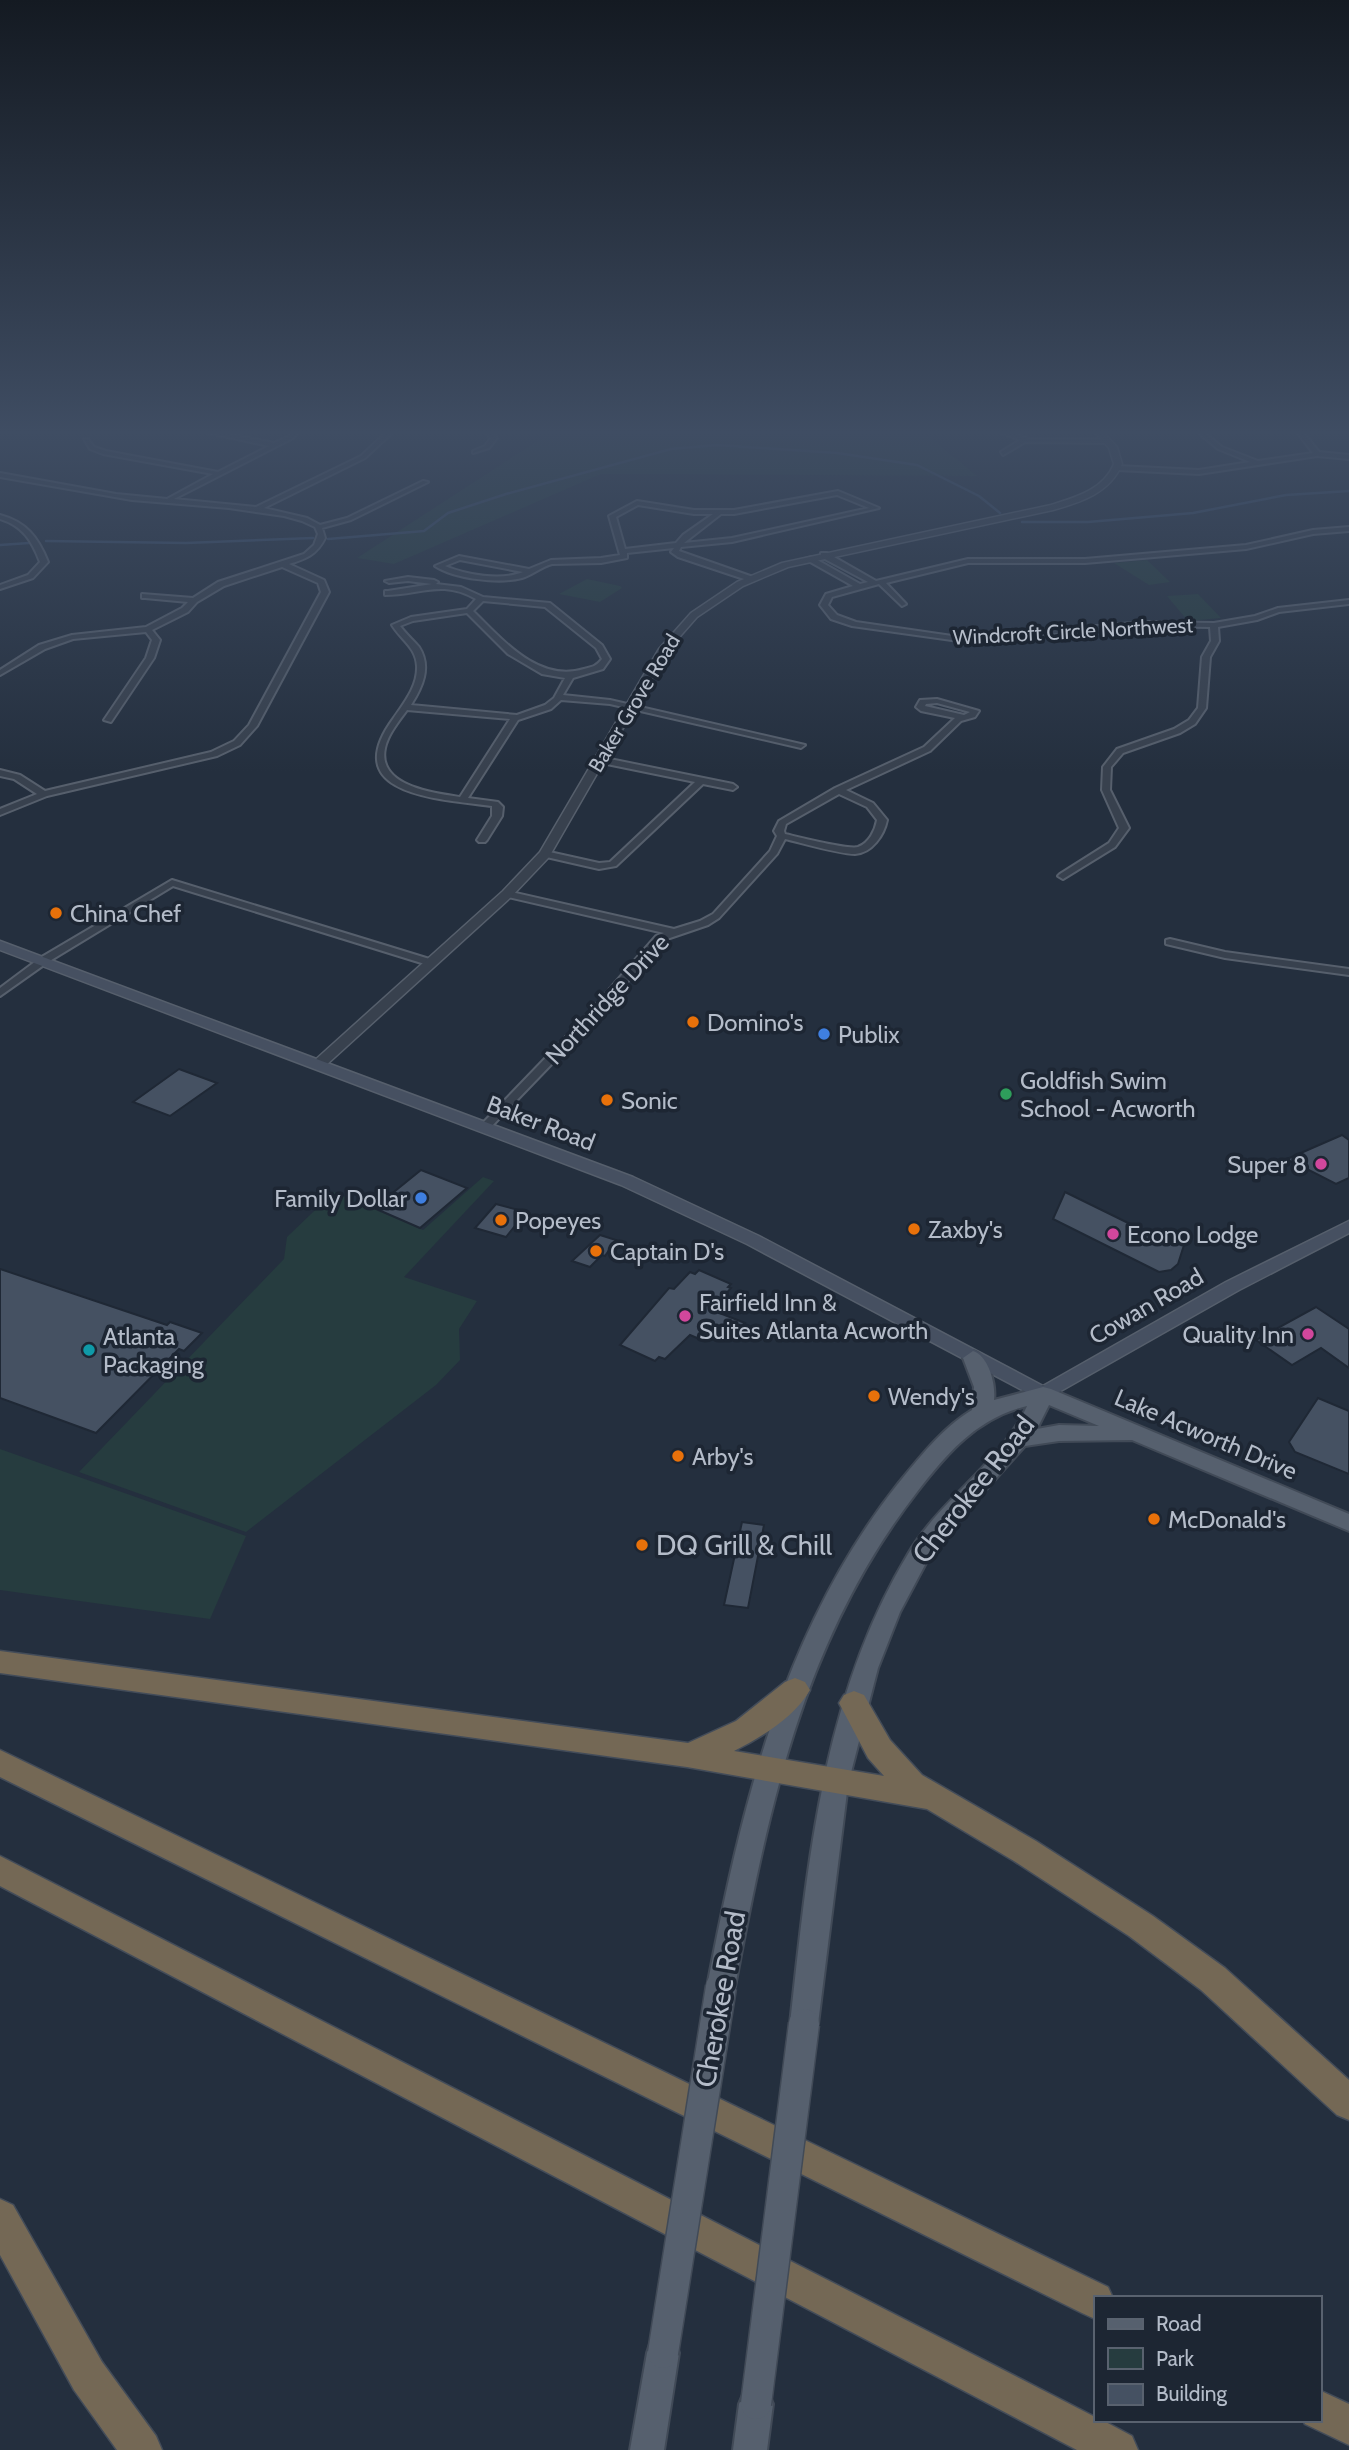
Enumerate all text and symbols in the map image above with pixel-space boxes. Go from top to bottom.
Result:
street label: Windcroft Circle Northwest [952,612,1194,650]
street label: Baker Grove Road [583,629,685,777]
place label: China Chef [70,899,181,928]
marker: China Chef [48,905,64,921]
street label: Northridge Drive [539,928,675,1070]
place label: Domino's [707,1008,804,1037]
marker: Domino's [685,1014,701,1030]
place label: Publix [838,1020,900,1049]
marker: Publix [816,1026,832,1042]
place label: Goldfish Swim School - Acworth [1020,1066,1196,1123]
place label: Sonic [621,1086,678,1115]
marker: Goldfish Swim School - Acworth [998,1086,1014,1102]
street label: Baker Road [483,1089,599,1157]
marker: Sonic [599,1092,615,1108]
place label: Super 8 [1227,1150,1307,1179]
marker: Super 8 [1313,1156,1329,1172]
place label: Family Dollar [274,1184,407,1213]
marker: Family Dollar [413,1190,429,1206]
place label: Popeyes [515,1206,601,1235]
marker: Popeyes [493,1212,509,1228]
place label: Zaxby's [928,1215,1003,1244]
place label: Econo Lodge [1127,1220,1258,1249]
marker: Zaxby's [906,1221,922,1237]
marker: Econo Lodge [1105,1226,1121,1242]
place label: Captain D's [610,1237,724,1266]
marker: Captain D's [588,1243,604,1259]
street label: Cowan Road [1084,1262,1208,1350]
place label: Fairfield Inn & Suites Atlanta Acworth [699,1288,928,1345]
marker: Fairfield Inn & Suites Atlanta Acworth [677,1308,693,1324]
place label: Quality Inn [1182,1320,1294,1349]
place label: Atlanta Packaging [103,1322,205,1379]
marker: Quality Inn [1300,1326,1316,1342]
marker: Atlanta Packaging [81,1342,97,1358]
place label: Wendy's [888,1382,975,1411]
street label: Lake Acworth Drive [1110,1383,1302,1485]
marker: Wendy's [866,1388,882,1404]
street label: Cherokee Road [905,1408,1041,1570]
place label: Arby's [692,1442,753,1471]
marker: Arby's [670,1448,686,1464]
place label: McDonald's [1168,1505,1286,1534]
marker: McDonald's [1146,1511,1162,1527]
place label: DQ Grill & Chill [656,1528,833,1562]
marker: DQ Grill & Chill [634,1537,650,1553]
street label: Cherokee Road [688,1908,752,2090]
legend [1094,2296,1321,2422]
text: Road [1156,2311,1202,2336]
text: Park [1156,2346,1194,2371]
text: Building [1156,2381,1228,2406]

